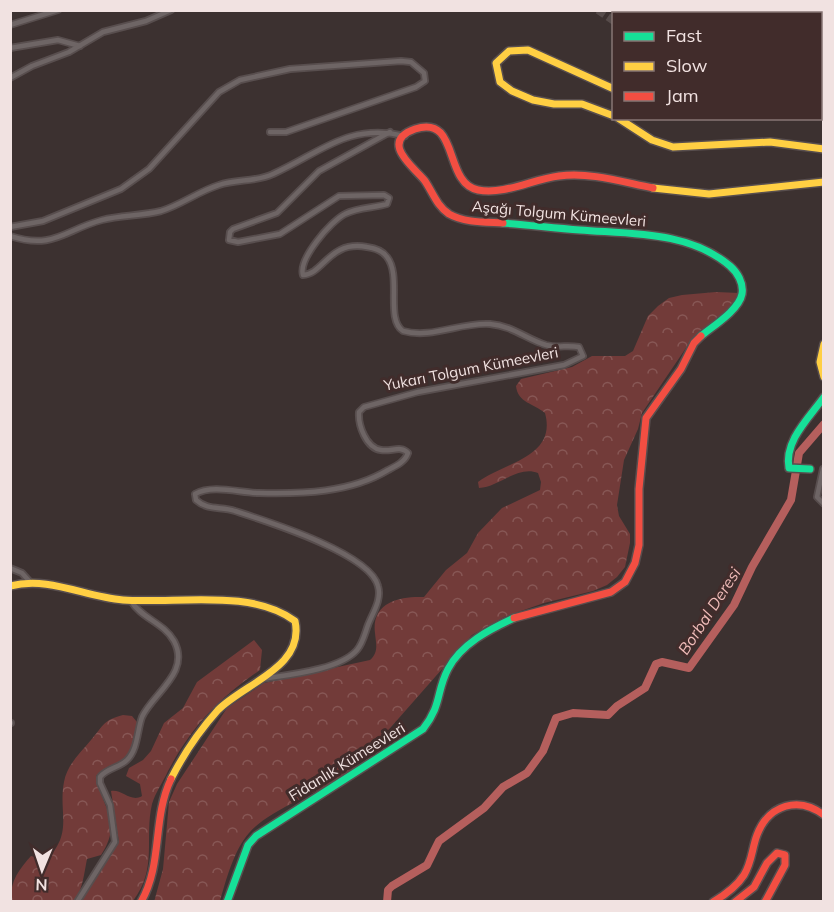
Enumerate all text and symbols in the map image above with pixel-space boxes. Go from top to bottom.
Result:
legend [612,12,822,120]
text: Fast [666,24,702,47]
text: Slow [666,54,708,77]
text: Jam [666,84,699,107]
street label: Aşağı Tolgum Kümeevleri [471,196,647,231]
street label: Yukarı Tolgum Kümeevleri [381,342,560,395]
water label: Borbal Deresi [673,564,745,658]
street label: Fidanlık Kümeevleri [285,718,408,805]
north arrow [12,840,72,900]
text: N [35,875,48,895]

